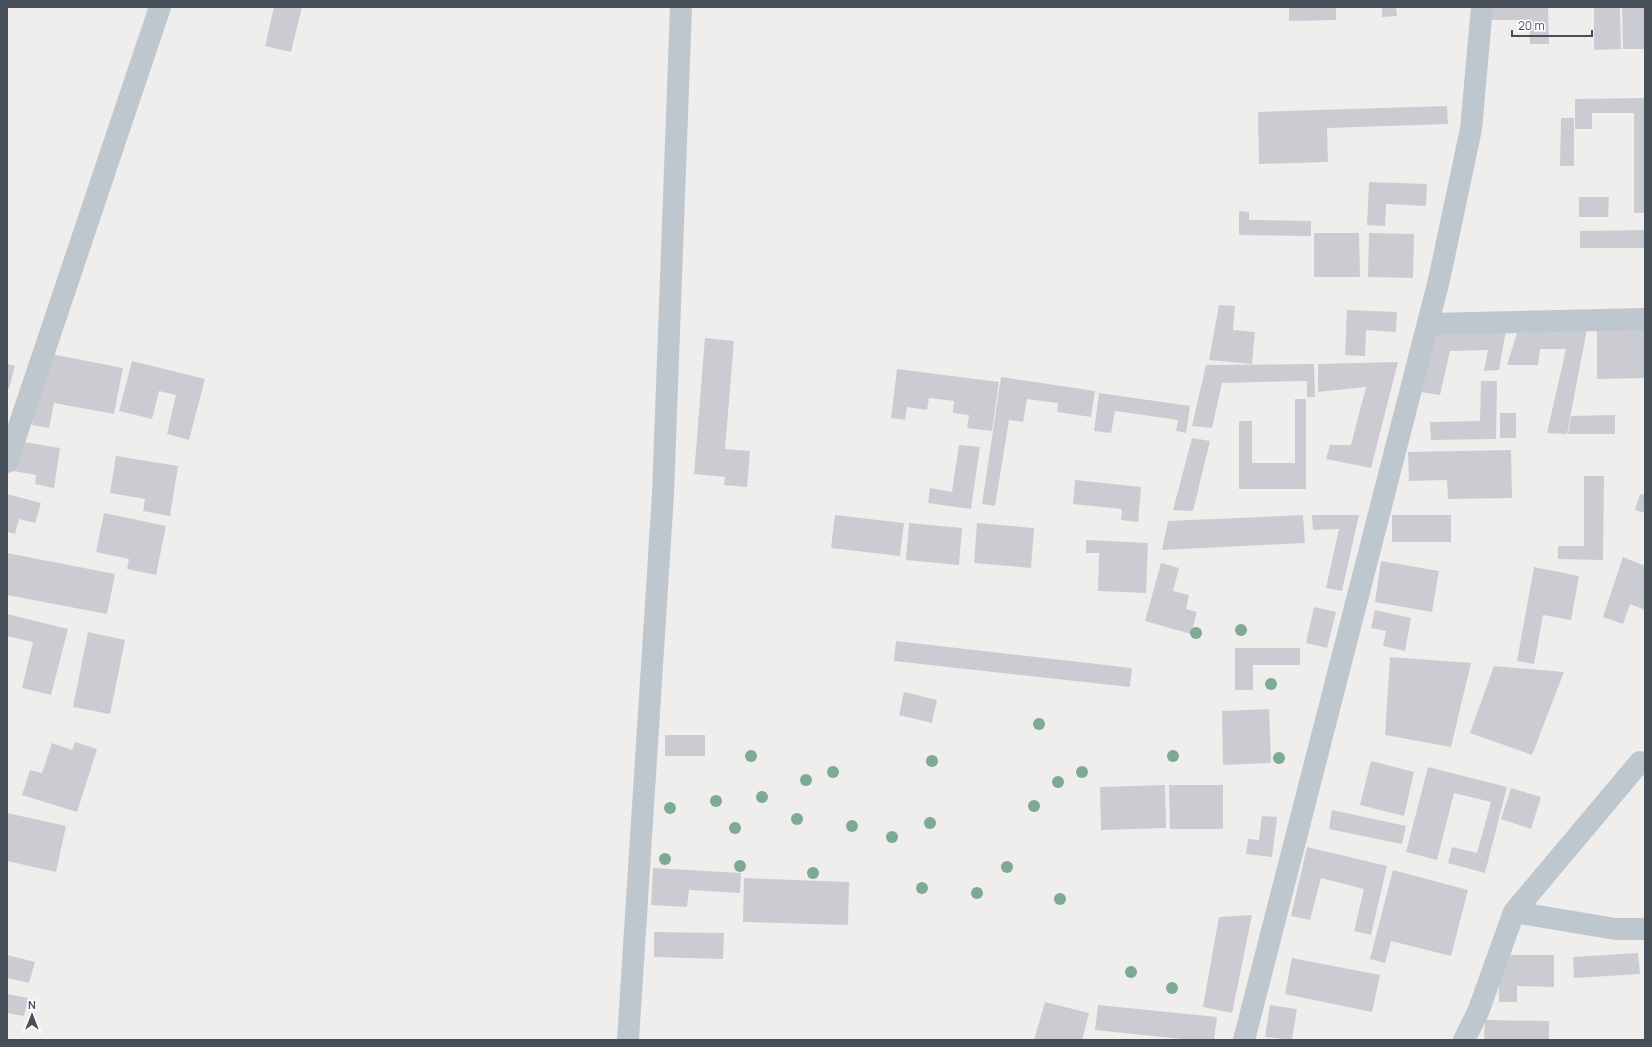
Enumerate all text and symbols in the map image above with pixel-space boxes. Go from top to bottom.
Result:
scale bar [1512,12,1592,38]
text: 20 m [1518,17,1545,34]
north arrow [12,995,52,1035]
text: N [28,997,36,1012]

